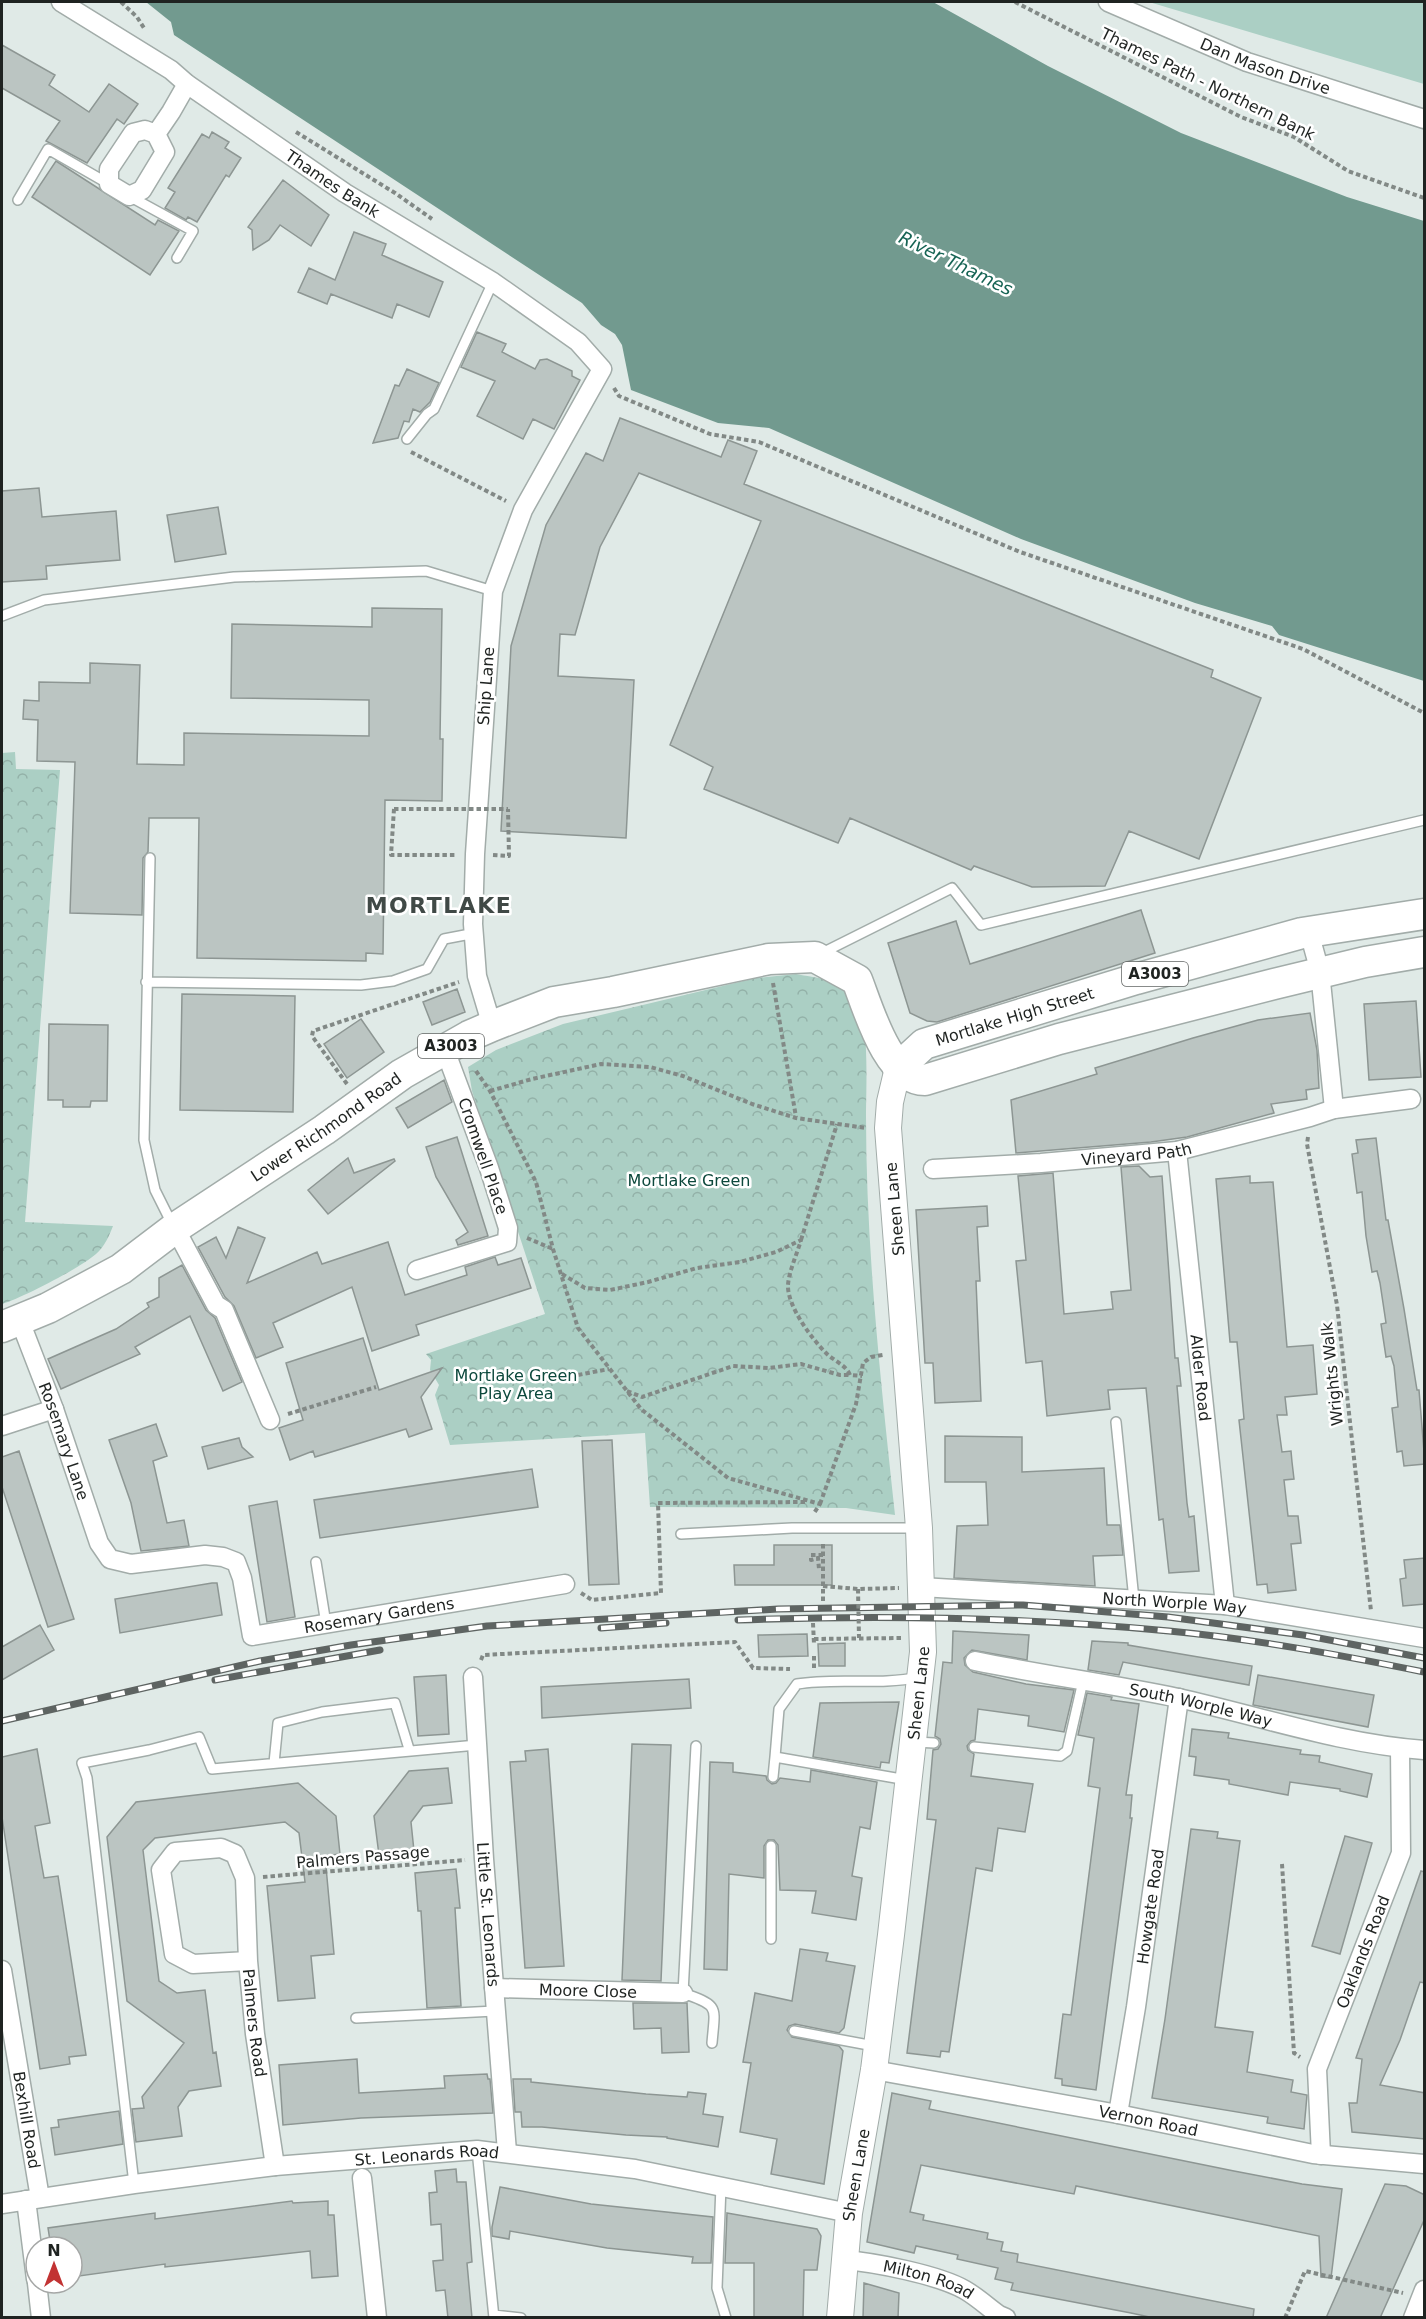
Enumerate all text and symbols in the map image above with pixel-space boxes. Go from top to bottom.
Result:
street label: Thames Path - Northern Bank [1097,23,1319,145]
street label: Dan Mason Drive [1197,33,1333,98]
street label: Thames Bank [281,145,384,222]
water label: River Thames [896,226,1016,300]
street label: Ship Lane [474,646,498,726]
district label: MORTLAKE [366,893,512,918]
road number: A3003 [1122,962,1188,986]
street label: Mortlake High Street [933,983,1096,1050]
road number: A3003 [418,1034,484,1058]
street label: Lower Richmond Road [247,1068,405,1185]
street label: Cromwell Place [454,1095,512,1217]
street label: Vineyard Path [1080,1138,1194,1169]
street label: Sheen Lane [881,1161,909,1257]
park label: Mortlake Green [628,1171,750,1190]
street label: Wrights Walk [1317,1320,1347,1427]
street label: Alder Road [1187,1333,1215,1422]
park label: Mortlake Green Play Area [455,1366,577,1403]
street label: Rosemary Lane [35,1379,93,1503]
street label: North Worple Way [1102,1588,1248,1618]
street label: Rosemary Gardens [303,1593,456,1637]
street label: Sheen Lane [904,1646,933,1741]
street label: South Worple Way [1128,1679,1274,1731]
street label: Palmers Passage [296,1842,430,1872]
street label: Little St. Leonards [474,1842,504,1988]
street label: Howgate Road [1133,1848,1167,1965]
street label: Oaklands Road [1332,1892,1393,2011]
street label: Palmers Road [239,1968,271,2078]
street label: Moore Close [539,1980,637,2001]
street label: Bexhill Road [9,2070,44,2170]
street label: Vernon Road [1097,2101,1200,2140]
street label: Sheen Lane [839,2127,873,2222]
street label: St. Leonards Road [354,2140,500,2169]
north arrow [24,2235,84,2295]
text: N [47,2241,61,2260]
street label: Milton Road [882,2256,978,2303]

